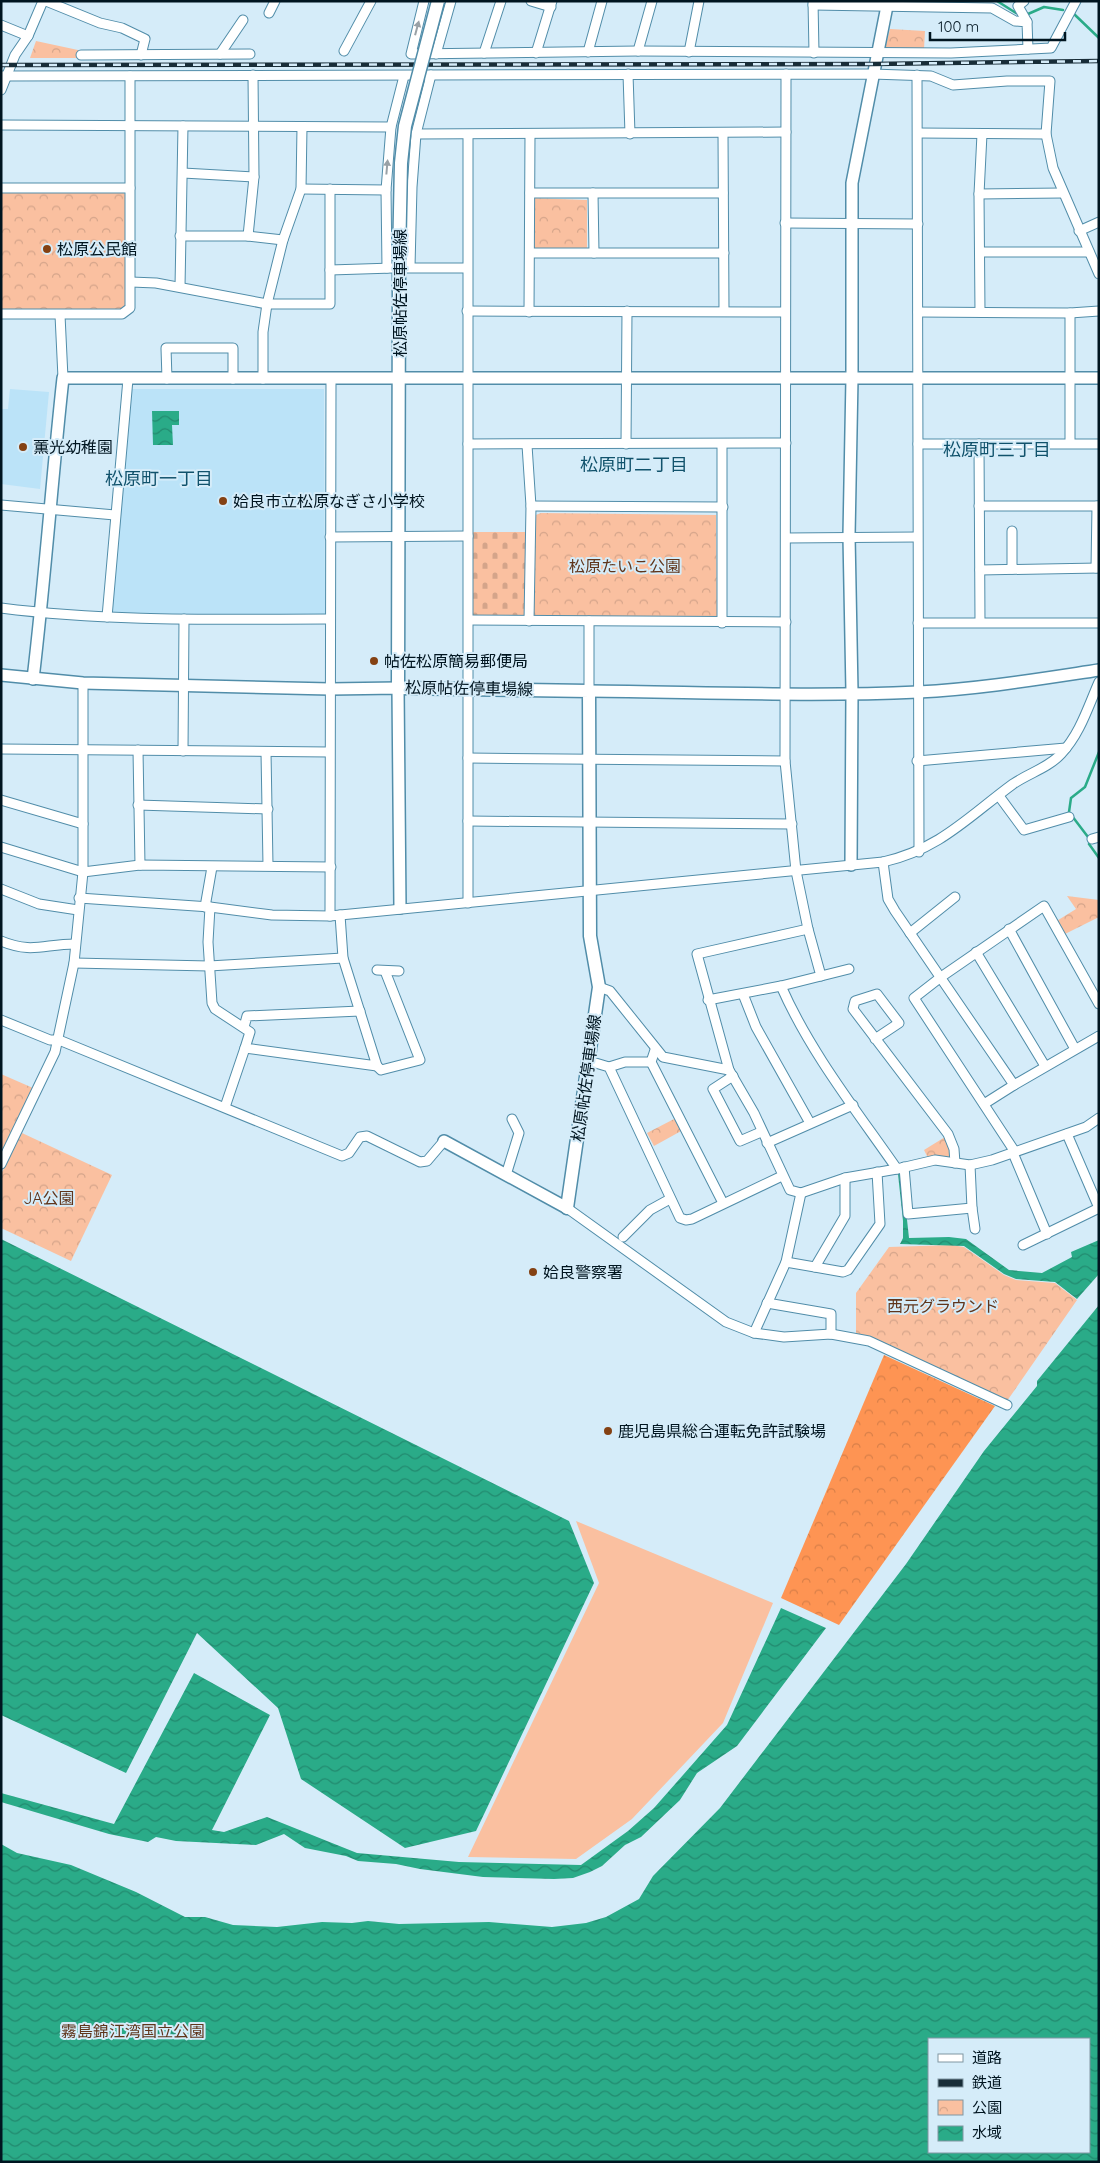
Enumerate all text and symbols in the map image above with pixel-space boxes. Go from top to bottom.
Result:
scale bar [930,10,1065,42]
text: 100 m [938,17,979,36]
one-way arrow [414,20,422,35]
one-way arrow [384,159,392,175]
street label: 松原帖佐停車場線 [390,229,410,357]
place label: 松原公民館 [57,239,137,259]
marker: 松原公民館 [41,243,53,255]
place label: 薫光幼稚園 [33,437,113,457]
district label: 松原町三丁目 [943,438,1051,461]
marker: 薫光幼稚園 [17,441,29,453]
district label: 松原町二丁目 [580,453,688,476]
district label: 松原町一丁目 [105,467,213,490]
place label: 姶良市立松原なぎさ小学校 [233,491,425,511]
marker: 姶良市立松原なぎさ小学校 [217,495,229,507]
park label: 松原たいこ公園 [569,556,681,576]
place label: 帖佐松原簡易郵便局 [384,651,528,671]
marker: 帖佐松原簡易郵便局 [368,655,380,667]
street label: 松原帖佐停車場線 [405,677,533,699]
street label: 松原帖佐停車場線 [567,1013,605,1143]
park label: JA公園 [23,1188,75,1208]
place label: 姶良警察署 [543,1262,623,1282]
marker: 姶良警察署 [527,1266,539,1278]
park label: 西元グラウンド [887,1296,999,1316]
place label: 鹿児島県総合運転免許試験場 [618,1421,826,1441]
marker: 鹿児島県総合運転免許試験場 [602,1425,614,1437]
park label: 霧島錦江湾国立公園 [61,2021,205,2041]
legend [928,2038,1090,2153]
text: 道路 [972,2048,1002,2067]
text: 鉄道 [972,2073,1002,2092]
text: 公園 [972,2098,1002,2117]
text: 水域 [972,2123,1002,2142]

